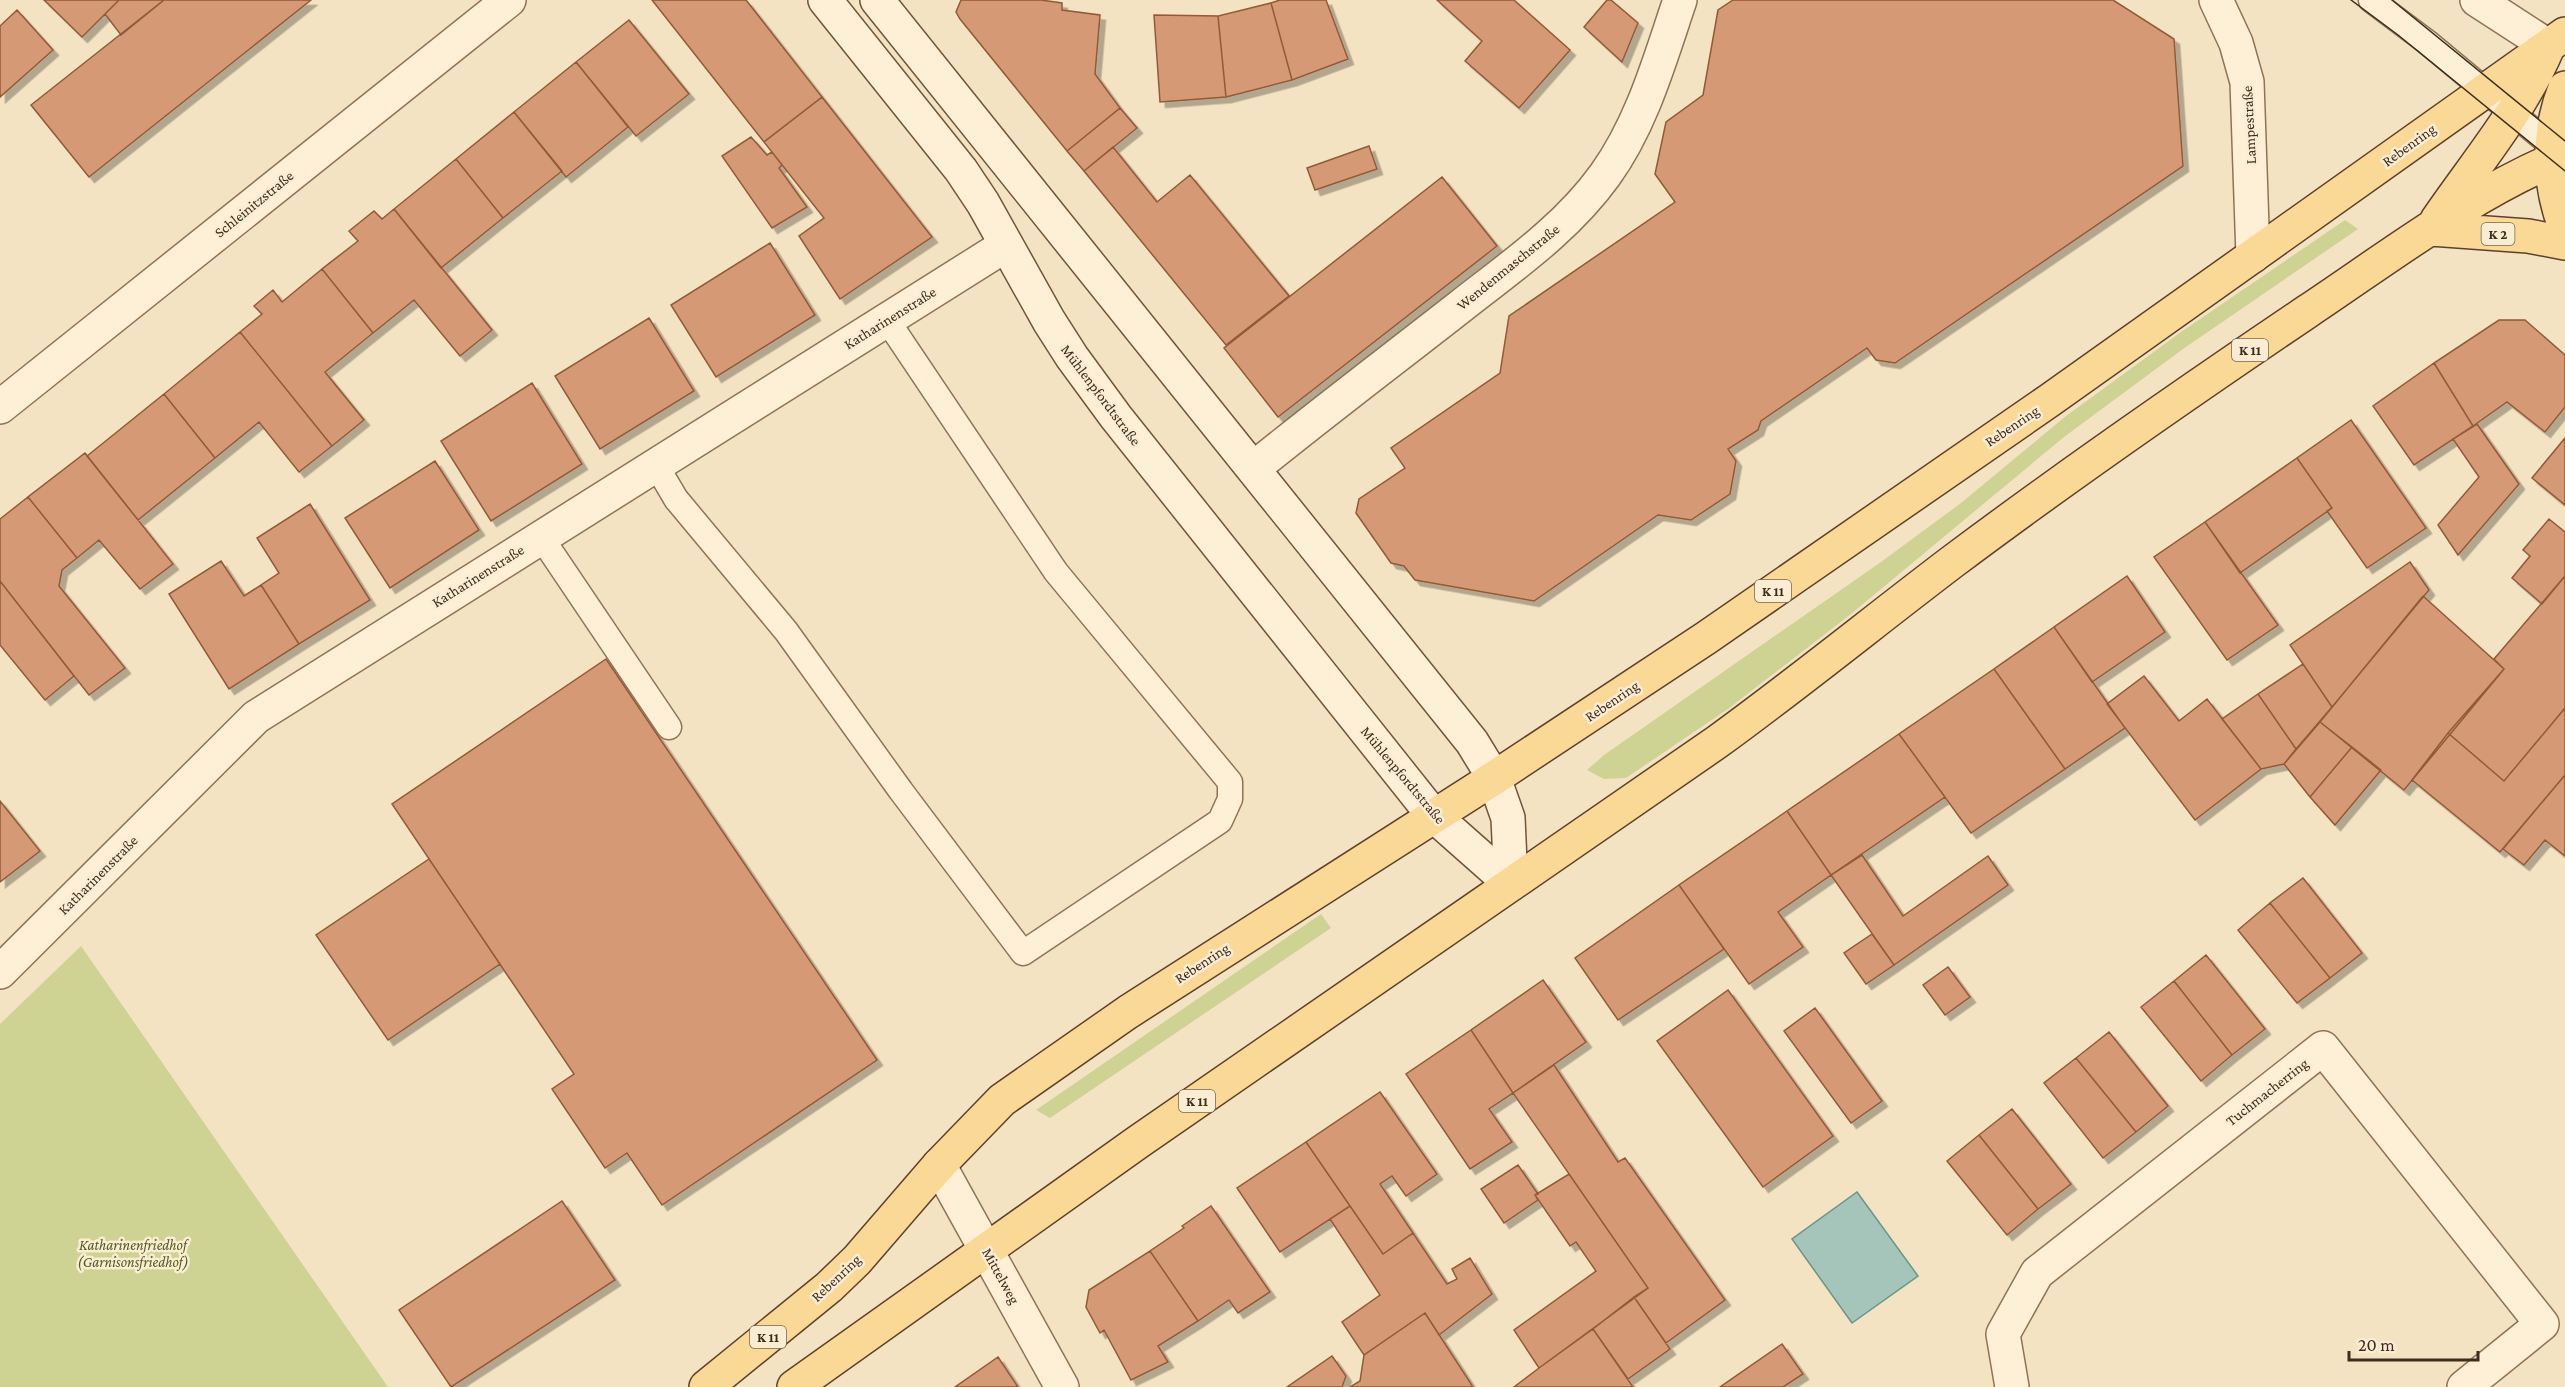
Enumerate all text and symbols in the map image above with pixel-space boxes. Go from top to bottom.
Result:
street label: Lampestraße [2239,85,2260,165]
street label: Rebenring [2379,120,2439,170]
street label: Schleinitzstraße [211,167,297,241]
street label: Wendenmaschstraße [1454,221,1563,313]
road number: K 2 [2482,223,2514,245]
street label: Katharinenstraße [841,283,939,353]
road number: K 11 [2232,339,2268,361]
street label: Mühlenpfordtstraße [1057,341,1144,450]
street label: Rebenring [1982,402,2043,451]
street label: Katharinenstraße [429,541,527,611]
road number: K 11 [1755,580,1791,602]
street label: Rebenring [1582,677,1643,726]
street label: Mühlenpfordtstraße [1357,723,1449,828]
street label: Katharinenstraße [55,832,141,918]
street label: Rebenring [1172,940,1233,987]
street label: Tuchmacherring [2223,1055,2312,1130]
road number: K 11 [1179,1090,1215,1112]
park label: Katharinenfriedhof (Garnisonsfriedhof) [78,1237,189,1271]
street label: Mittelweg [978,1245,1023,1307]
street label: Rebenring [808,1251,865,1306]
scale bar [2349,1324,2478,1362]
road number: K 11 [750,1326,786,1348]
text: 20 m [2358,1335,2395,1355]

